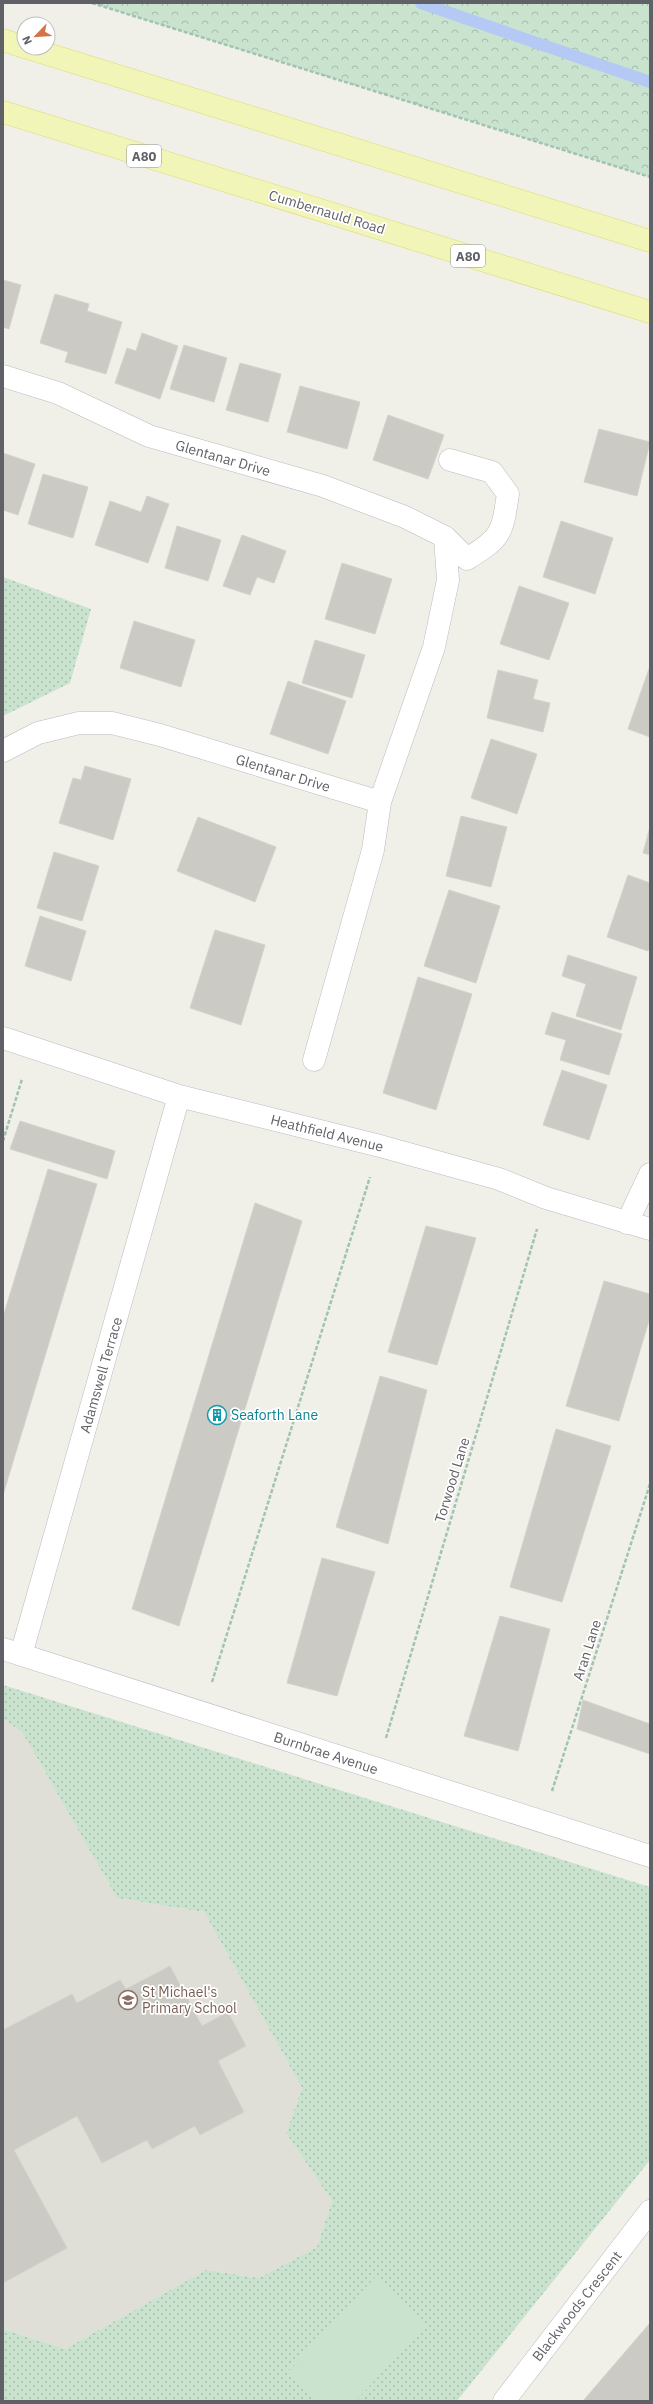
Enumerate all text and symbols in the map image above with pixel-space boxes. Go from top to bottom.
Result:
north arrow [16,16,56,56]
text: N [19,34,35,47]
road number: A80 [127,145,161,167]
street label: Cumbernauld Road [267,186,387,238]
road number: A80 [451,245,485,267]
street label: Glentanar Drive [173,436,273,480]
street label: Glentanar Drive [234,750,333,796]
street label: Heathfield Avenue [269,1110,386,1156]
street label: Adamswell Terrace [76,1315,126,1435]
building icon: Seaforth Lane [206,1404,228,1426]
place label: Seaforth Lane [231,1406,318,1424]
street label: Torwood Lane [431,1435,474,1525]
street label: Aran Lane [569,1617,605,1683]
street label: Burnbrae Avenue [272,1728,381,1778]
place label: St Michael's Primary School [142,1983,237,2017]
school or university icon: St Michael's Primary School [117,1989,139,2011]
street label: Blackwoods Crescent [528,2247,626,2365]

